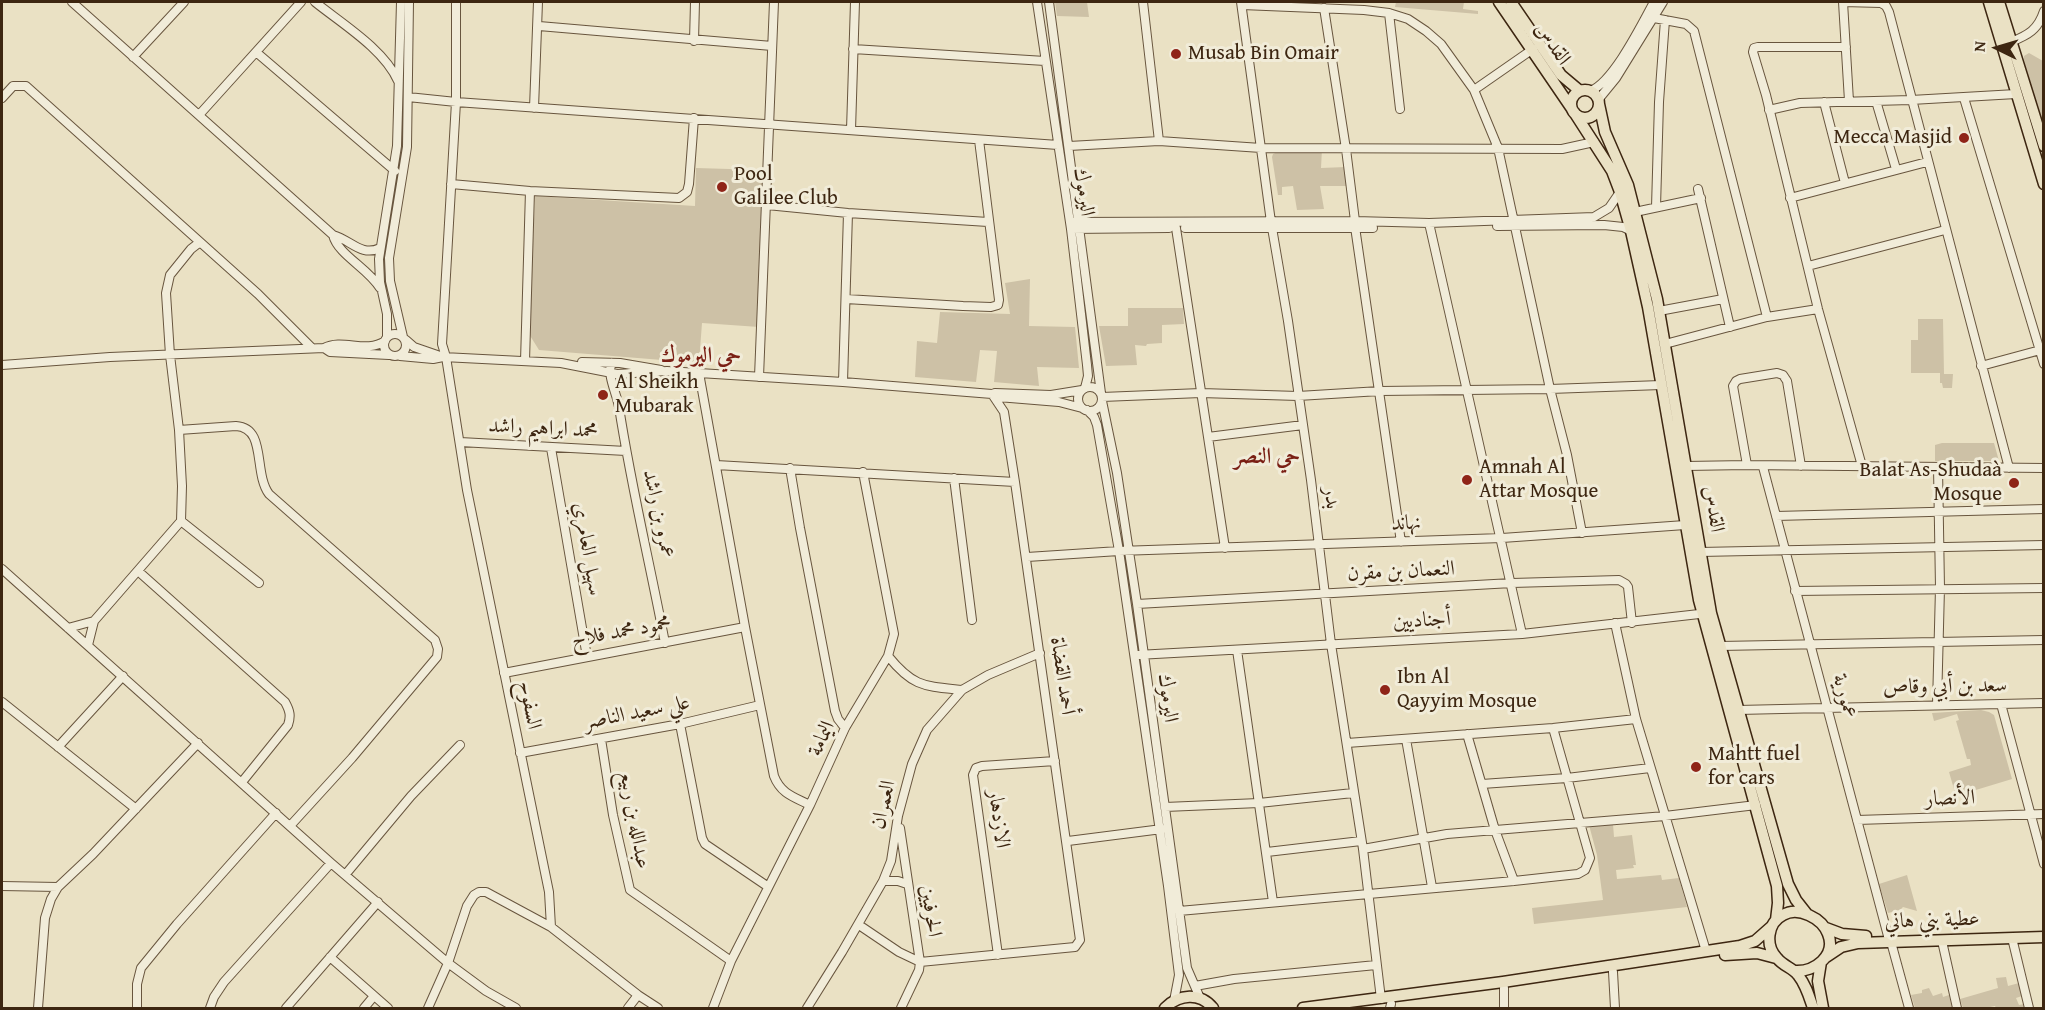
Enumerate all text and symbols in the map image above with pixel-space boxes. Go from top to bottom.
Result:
street label: القدس [1528,18,1576,70]
north arrow [1967,18,2027,78]
text: N [1967,40,1991,53]
place label: Musab Bin Omair [1188,41,1339,67]
marker: Musab Bin Omair [1169,47,1183,61]
place label: Mecca Masjid [1834,125,1952,151]
marker: Mecca Masjid [1957,131,1971,145]
place label: Pool Galilee Club [734,162,838,212]
street label: اليرموك [1067,166,1099,218]
marker: Pool Galilee Club [715,180,729,194]
district label: حي اليرموك [661,343,741,369]
place label: Al Sheikh Mubarak [615,370,699,420]
marker: Al Sheikh Mubarak [596,388,610,402]
street label: محمد ابراهيم راشد [488,414,598,444]
district label: حي النصر [1234,444,1300,470]
place label: Amnah Al Attar Mosque [1479,455,1598,505]
place label: Balat As-Shudaà Mosque [1860,458,2002,508]
street label: عمرو بن راشد [636,467,680,561]
marker: Amnah Al Attar Mosque [1460,473,1474,487]
marker: Balat As-Shudaà Mosque [2007,476,2021,490]
street label: القدس [1697,484,1729,534]
street label: بدر [1317,486,1345,510]
street label: سهيل العامري [566,500,608,598]
street label: نهاند [1391,511,1421,537]
street label: النعمان بن مقرن [1346,557,1456,587]
street label: أجناديين [1392,607,1452,635]
street label: محمود محمد فلاح [569,611,673,653]
street label: أحمد القضاة [1044,635,1080,717]
place label: Ibn Al Qayyim Mosque [1397,665,1537,715]
street label: عمورية [1826,671,1862,721]
street label: اليرموك [1151,672,1183,724]
street label: سعد بن أبي وقاص [1883,673,2007,701]
street label: السفوح [512,678,546,732]
marker: Ibn Al Qayyim Mosque [1378,683,1392,697]
street label: علي سعيد الناصر [582,690,692,736]
street label: اليمامة [803,717,841,761]
place label: Mahtt fuel for cars [1708,742,1800,792]
marker: Mahtt fuel for cars [1689,760,1703,774]
street label: عبدالله بن ربيع [613,769,655,871]
street label: العمران [866,778,902,832]
street label: الأنصار [1924,786,1976,812]
street label: الازدهار [981,788,1015,850]
street label: الحرفيين [913,883,947,939]
street label: عطية بني هاني [1884,907,1980,935]

